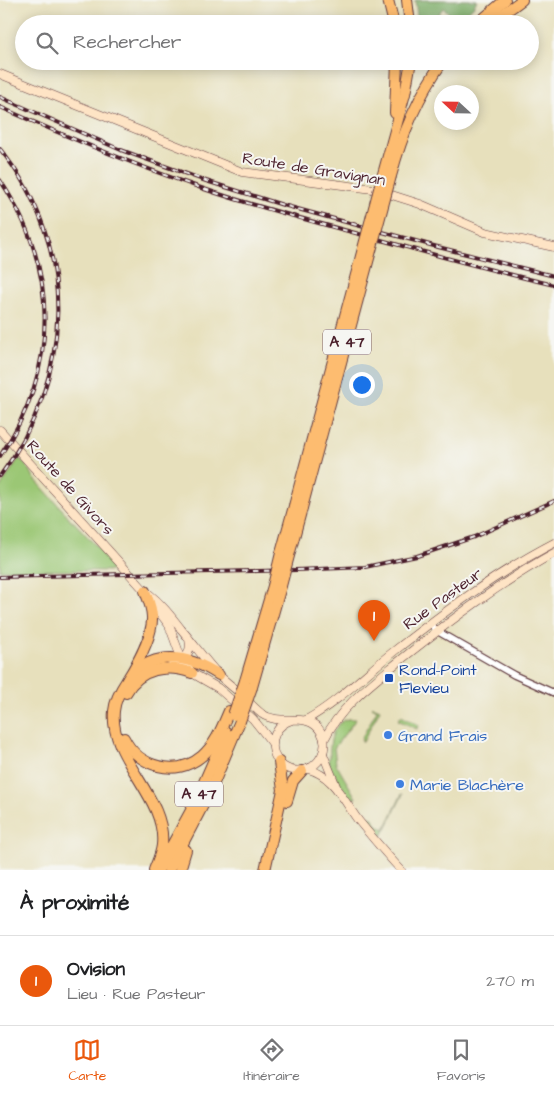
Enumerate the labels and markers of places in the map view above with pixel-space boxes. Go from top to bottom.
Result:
pin: 1 [358,600,390,641]
place label: Rond-Point Flevieu [399,659,477,699]
marker: Rond-Point Flevieu [383,672,395,684]
place label: Grand Frais [398,725,487,747]
marker: Grand Frais [382,729,394,741]
place label: Marie Blachère [410,774,524,796]
marker: Marie Blachère [394,778,406,790]

